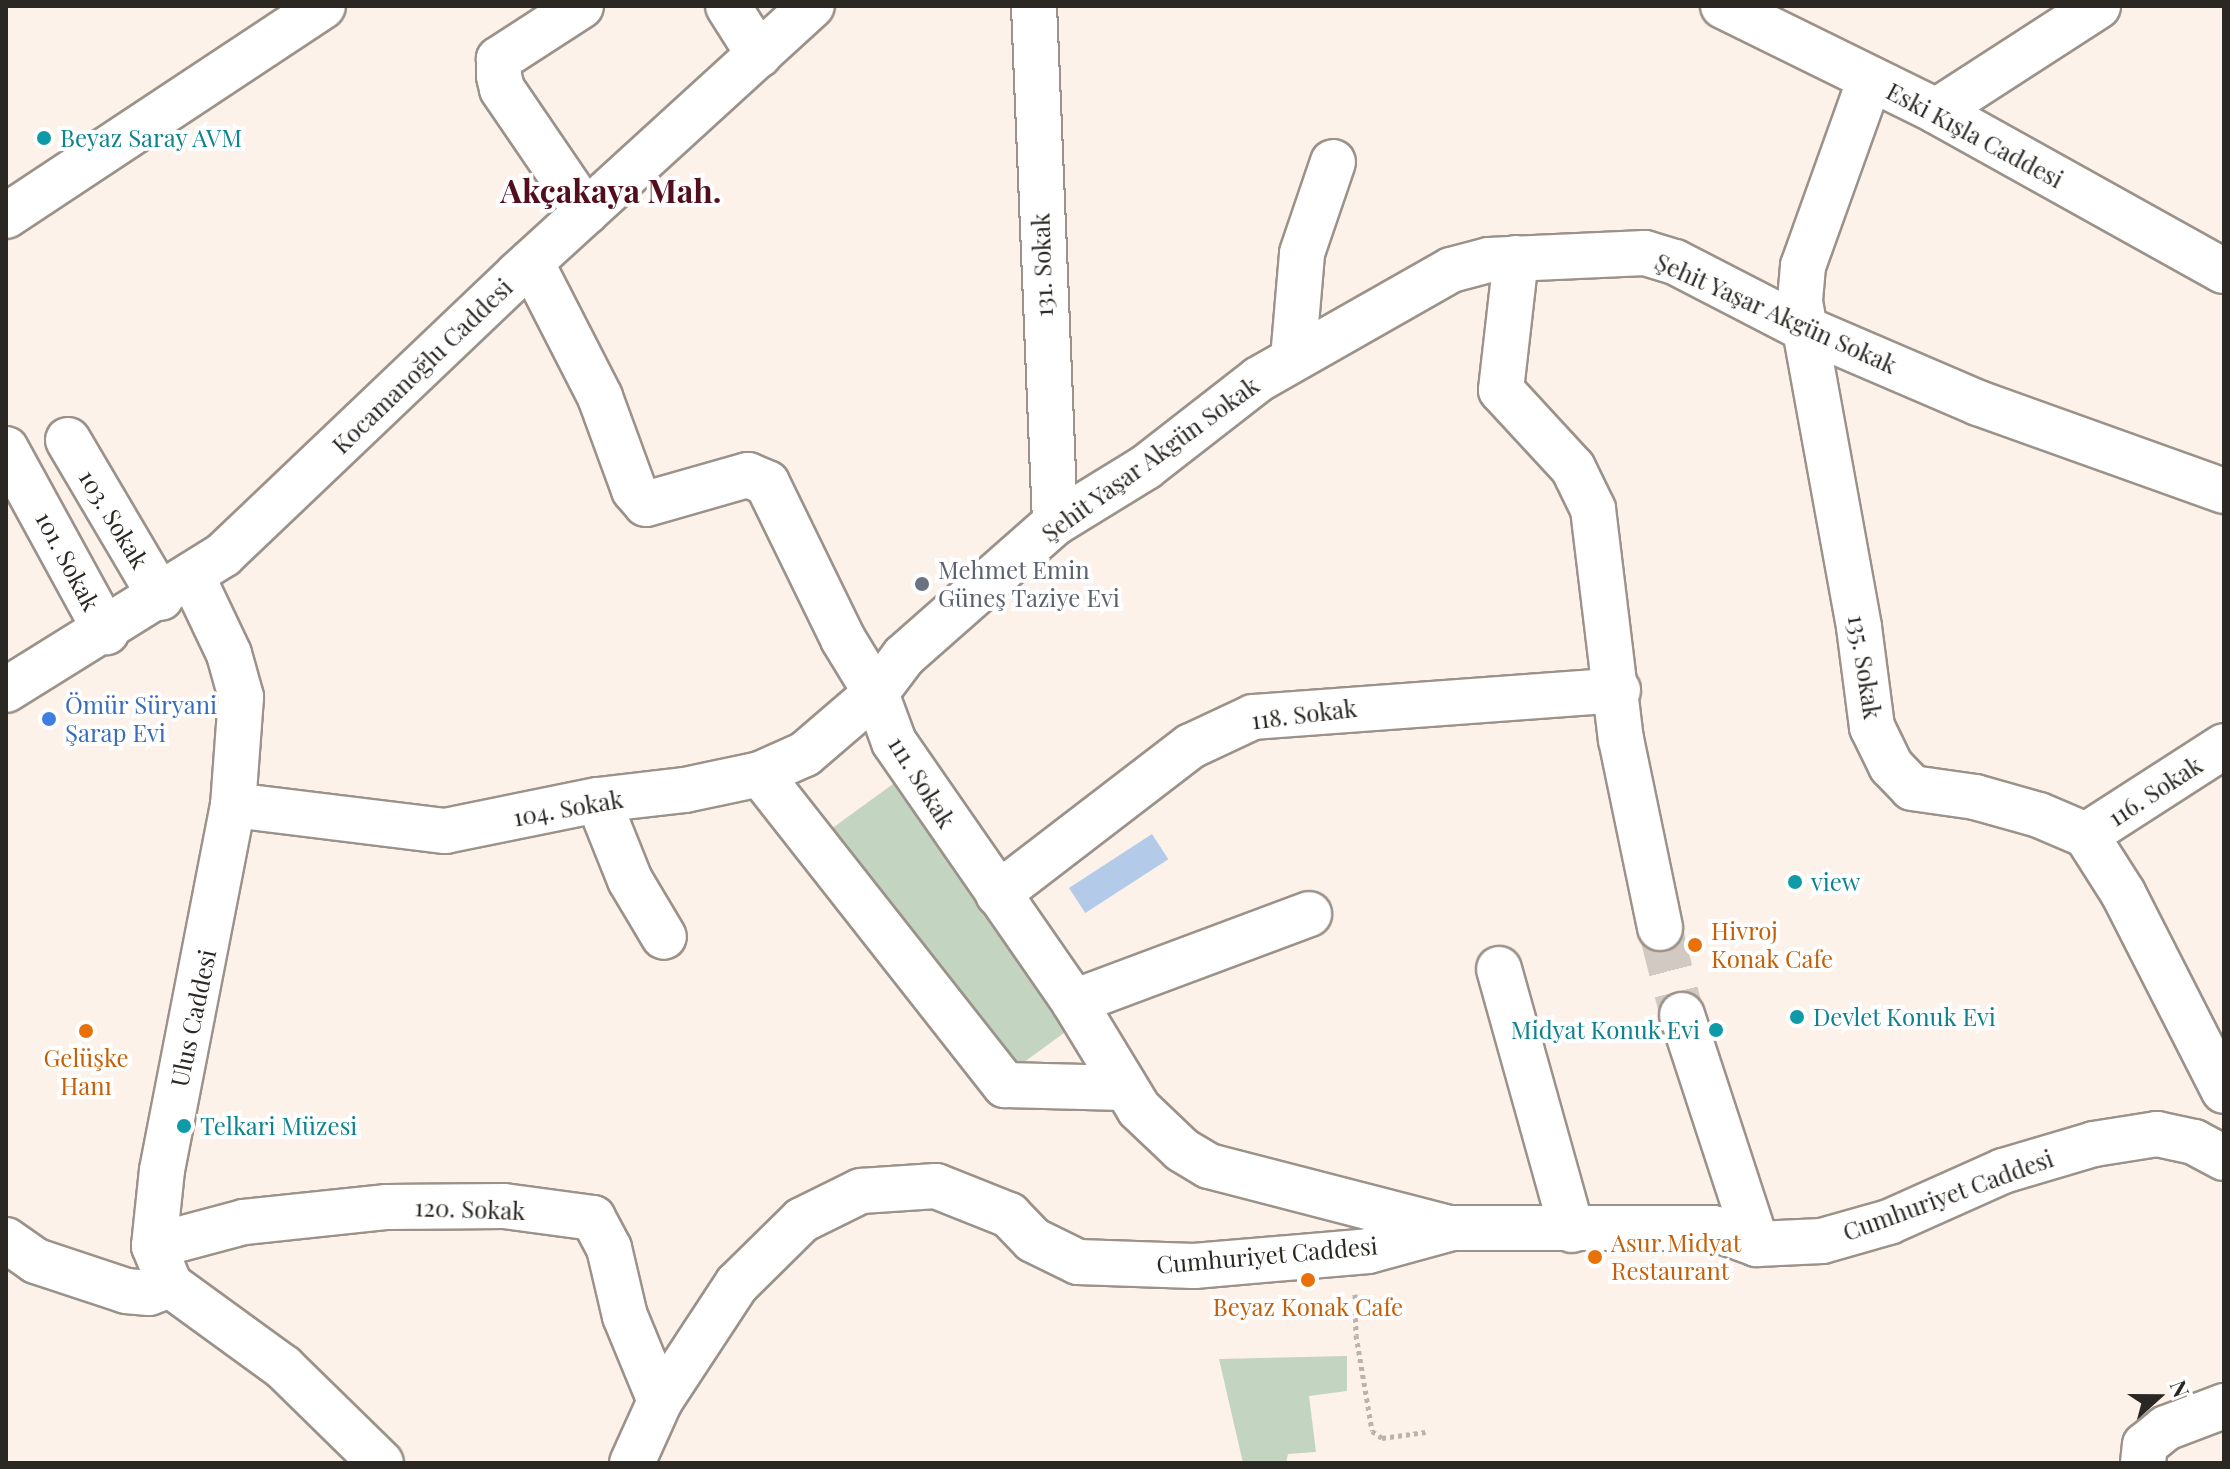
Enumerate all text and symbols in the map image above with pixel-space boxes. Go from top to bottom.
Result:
street label: Eski Kışla Caddesi [1882,76,2068,194]
place label: Beyaz Saray AVM [60,124,244,152]
marker: Beyaz Saray AVM [35,129,53,147]
district label: Akçakaya Mah. [500,171,722,209]
street label: 131. Sokak [1026,212,1058,318]
street label: Şehit Yaşar Akgün Sokak [1650,246,1902,380]
street label: Kocamanoğlu Caddesi [326,273,518,459]
street label: Şehit Yaşar Akgün Sokak [1035,370,1265,548]
street label: 103. Sokak [73,464,155,574]
street label: 101. Sokak [30,506,106,616]
place label: Mehmet Emin Güneş Taziye Evi [938,556,1120,612]
marker: Mehmet Emin Güneş Taziye Evi [913,575,931,593]
street label: 135. Sokak [1843,613,1887,721]
place label: Ömür Süryani Şarap Evi [65,691,218,747]
street label: 118. Sokak [1250,693,1358,735]
marker: Ömür Süryani Şarap Evi [40,710,58,728]
street label: 111. Sokak [883,731,961,833]
street label: 116. Sokak [2103,750,2207,832]
street label: 104. Sokak [511,784,625,832]
place label: view [1811,868,1860,896]
marker: view [1786,873,1804,891]
place label: Hivroj Konak Cafe [1711,917,1833,973]
marker: Hivroj Konak Cafe [1686,936,1704,954]
street label: Ulus Caddesi [164,947,222,1089]
place label: Devlet Konuk Evi [1813,1003,1996,1031]
marker: Devlet Konuk Evi [1788,1008,1806,1026]
place label: Midyat Konuk Evi [1510,1016,1700,1044]
marker: Midyat Konuk Evi [1707,1021,1725,1039]
marker: Gelüşke Hanı [77,1022,95,1040]
place label: Gelüşke Hanı [43,1044,129,1100]
place label: Telkari Müzesi [200,1112,357,1140]
marker: Telkari Müzesi [175,1117,193,1135]
street label: Cumhuriyet Caddesi [1839,1143,2057,1247]
street label: 120. Sokak [414,1193,526,1225]
place label: Asur Midyat Restaurant [1611,1229,1742,1285]
street label: Cumhuriyet Caddesi [1155,1231,1379,1279]
marker: Asur Midyat Restaurant [1586,1248,1604,1266]
marker: Beyaz Konak Cafe [1299,1271,1317,1289]
place label: Beyaz Konak Cafe [1213,1293,1403,1321]
north arrow [2118,1357,2198,1437]
text: N [2164,1376,2197,1401]

